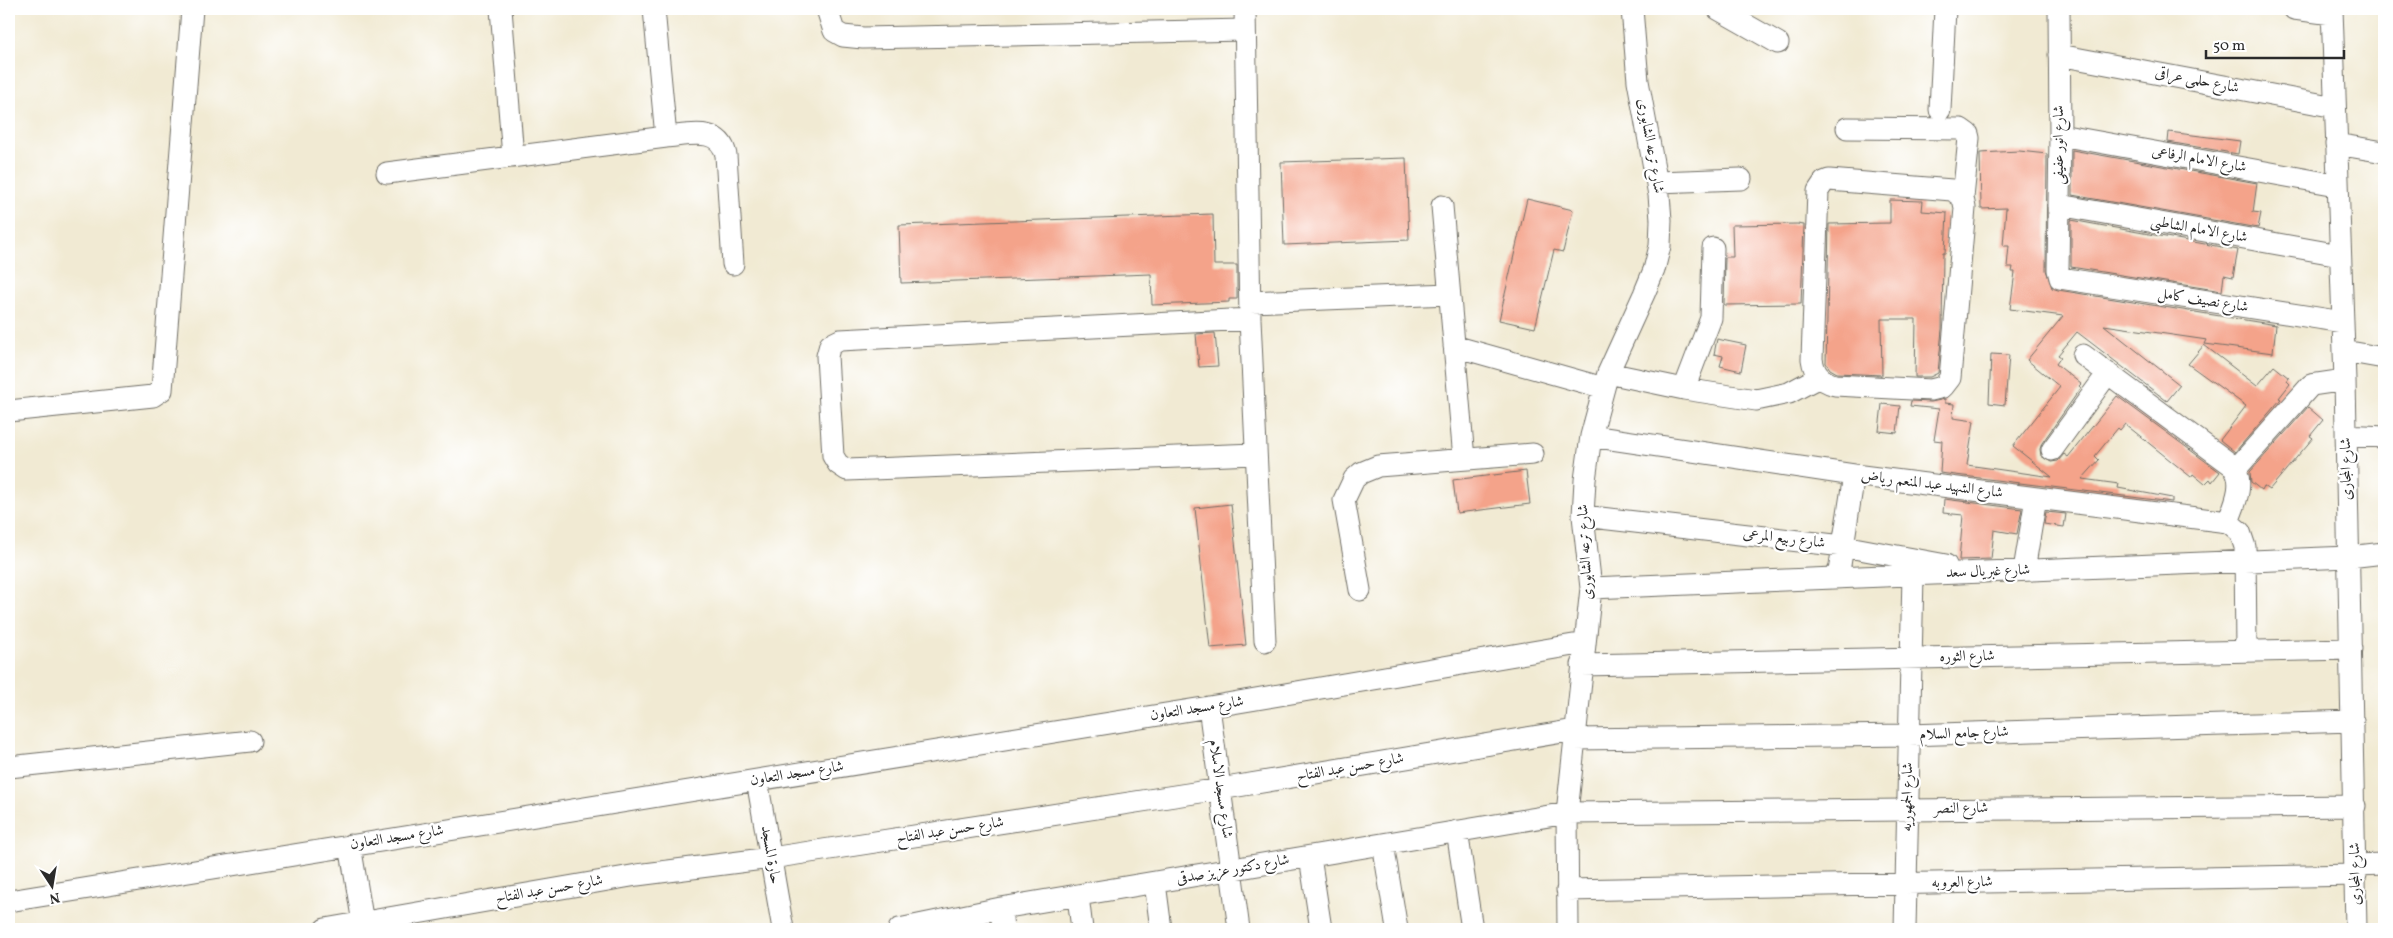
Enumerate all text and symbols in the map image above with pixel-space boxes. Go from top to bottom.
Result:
scale bar [2206,28,2343,60]
text: 50 m [2213,36,2245,57]
street label: شارع حلمى عراقى [2153,63,2241,100]
street label: شارع ترعه الشابورى [1630,97,1669,195]
street label: شارع انور عفيفى [2049,105,2071,185]
street label: شارع الامام الرفاعى [2150,141,2248,180]
street label: شارع الامام الشاطبى [2149,211,2249,250]
street label: شارع نصيف كامل [2156,283,2250,320]
street label: شارع المجارى [2336,437,2359,501]
street label: شارع الشهيد عبد المنعم رياض [1860,466,2004,506]
street label: شارع ترعه الشابورى [1573,503,1600,600]
street label: شارع ربيع المرعى [1741,524,1826,556]
street label: شارع غبريال سعد [1945,560,2031,585]
street label: شارع الثوره [1939,646,1995,669]
street label: شارع مسجد التعاون [1149,691,1245,728]
street label: شارع جامع السلام [1919,722,2009,748]
street label: شارع مسجد الاسلام [1202,738,1237,840]
street label: شارع حسن عبد الفتاح [1294,748,1406,789]
street label: شارع مسجد التعاون [749,756,845,793]
street label: شارع الجمهوريه [1897,762,1920,832]
street label: شارع النصر [1932,798,1988,821]
street label: شارع حسن عبد الفتاح [894,812,1006,851]
street label: شارع مسجد التعاون [349,820,445,857]
street label: حارة المسجد [755,824,785,886]
street label: شارع المجارى [2345,842,2368,906]
street label: شارع دكتور عزيز صدقى [1175,850,1291,891]
north arrow [28,860,78,910]
street label: شارع حسن عبد الفتاح [493,870,605,911]
street label: شارع العروبه [1931,872,1993,895]
text: N [47,887,61,908]

